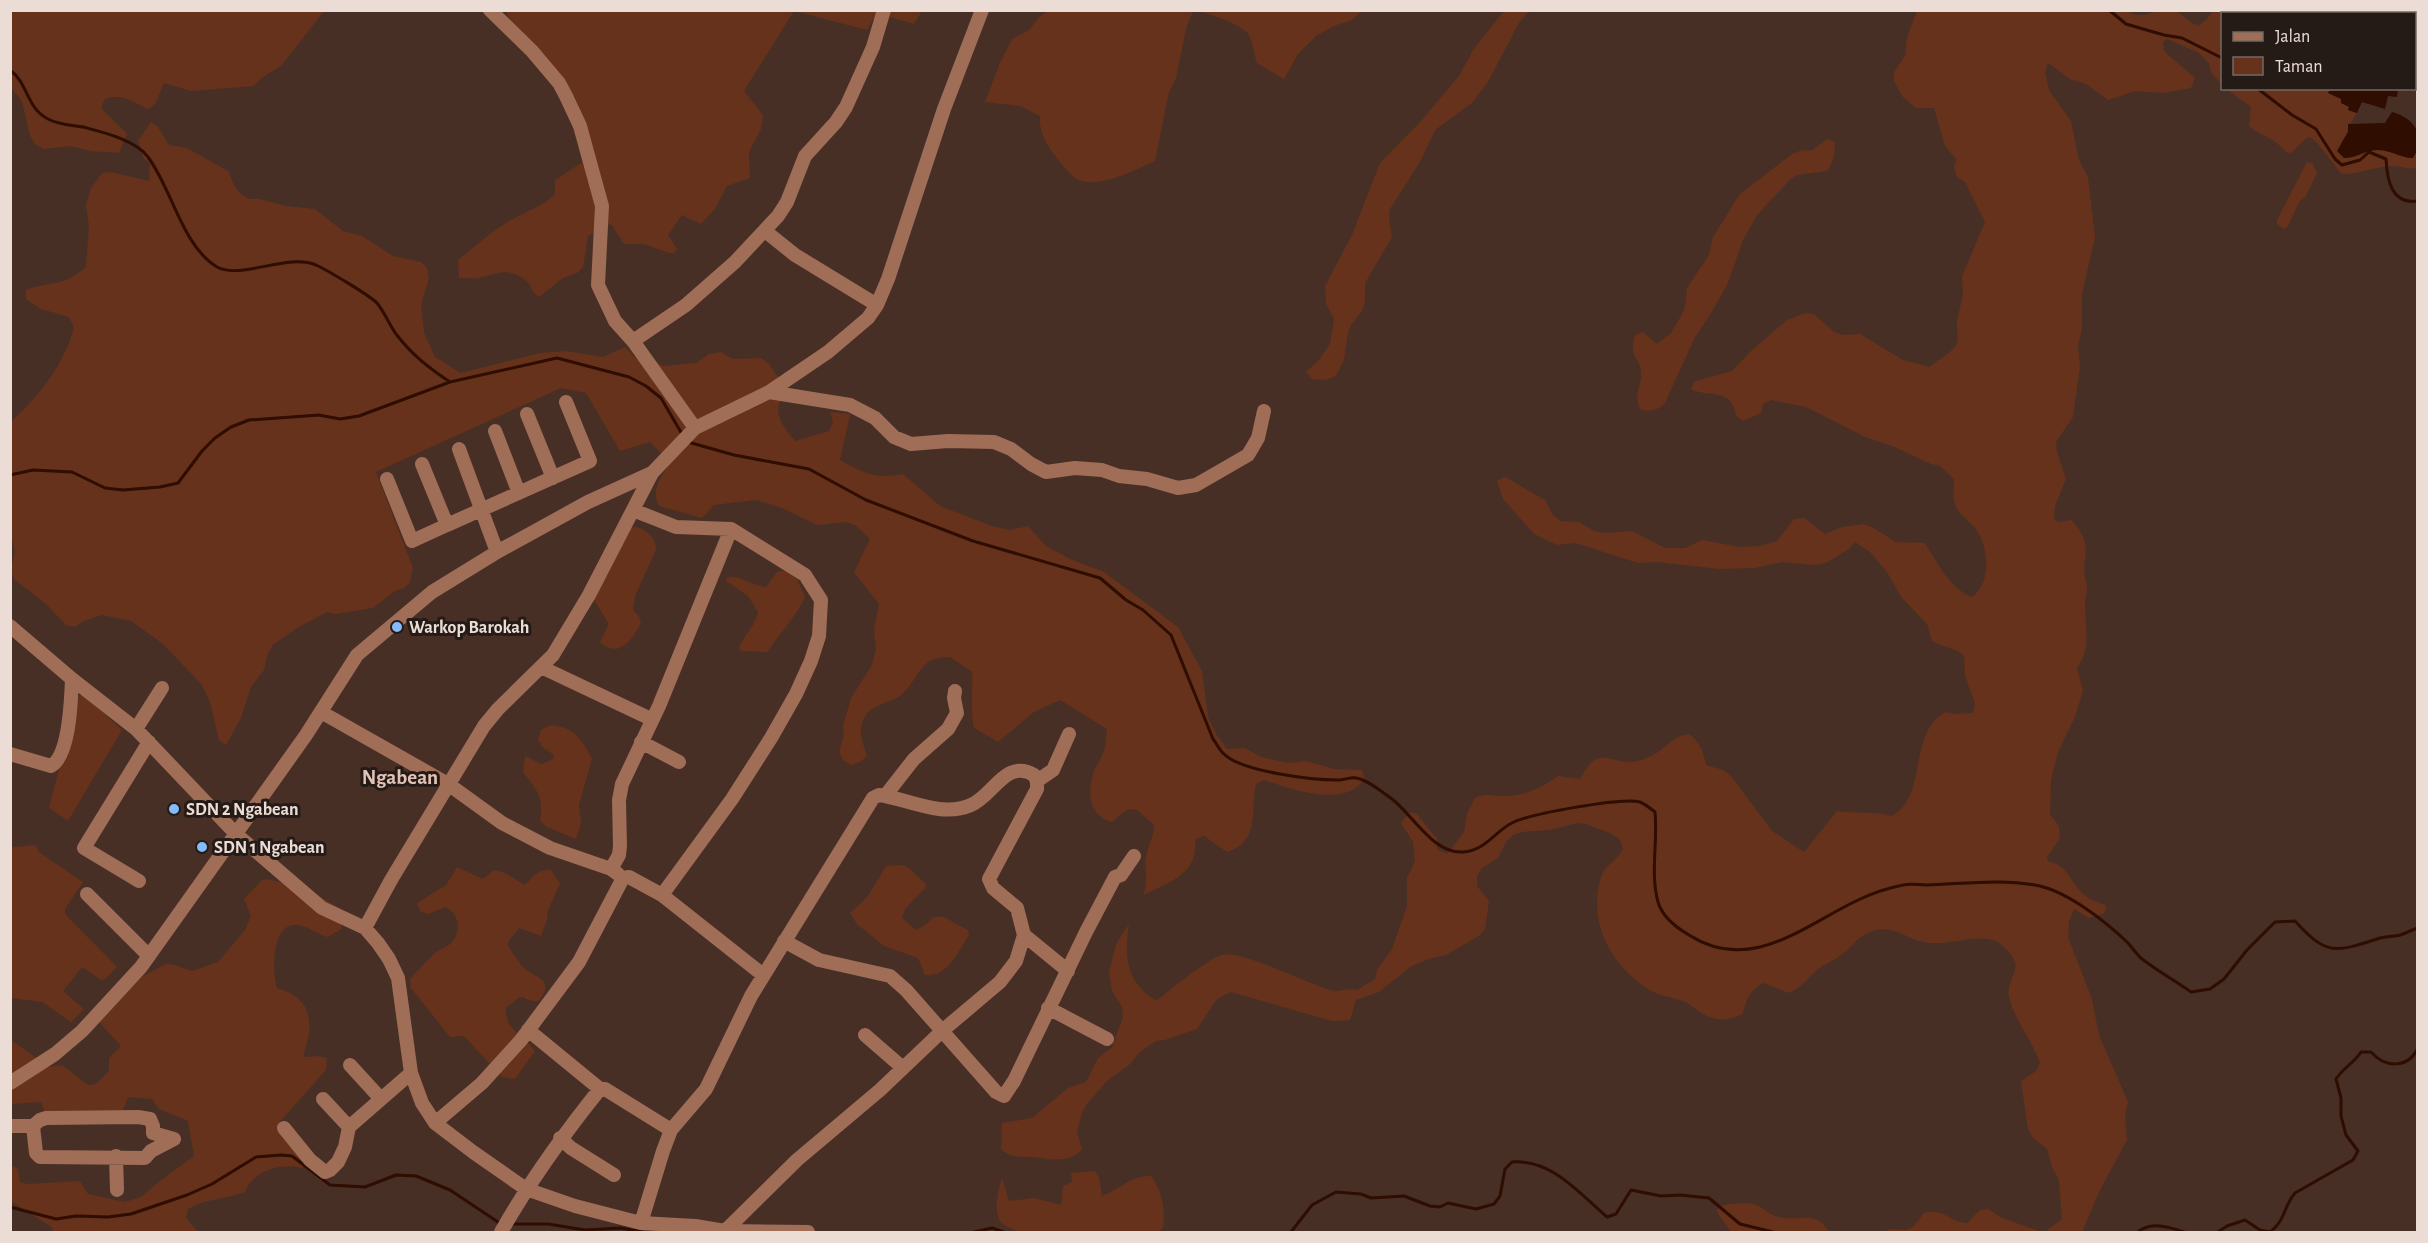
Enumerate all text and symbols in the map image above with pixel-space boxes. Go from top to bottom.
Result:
legend [2221,12,2416,90]
text: Jalan [2275,28,2310,46]
text: Taman [2275,58,2323,76]
place label: Warkop Barokah [409,619,529,637]
marker: Warkop Barokah [390,620,404,634]
district label: Ngabean [362,767,438,788]
place label: SDN 2 Ngabean [186,801,299,819]
marker: SDN 2 Ngabean [167,802,181,816]
place label: SDN 1 Ngabean [214,839,325,857]
marker: SDN 1 Ngabean [195,840,209,854]

